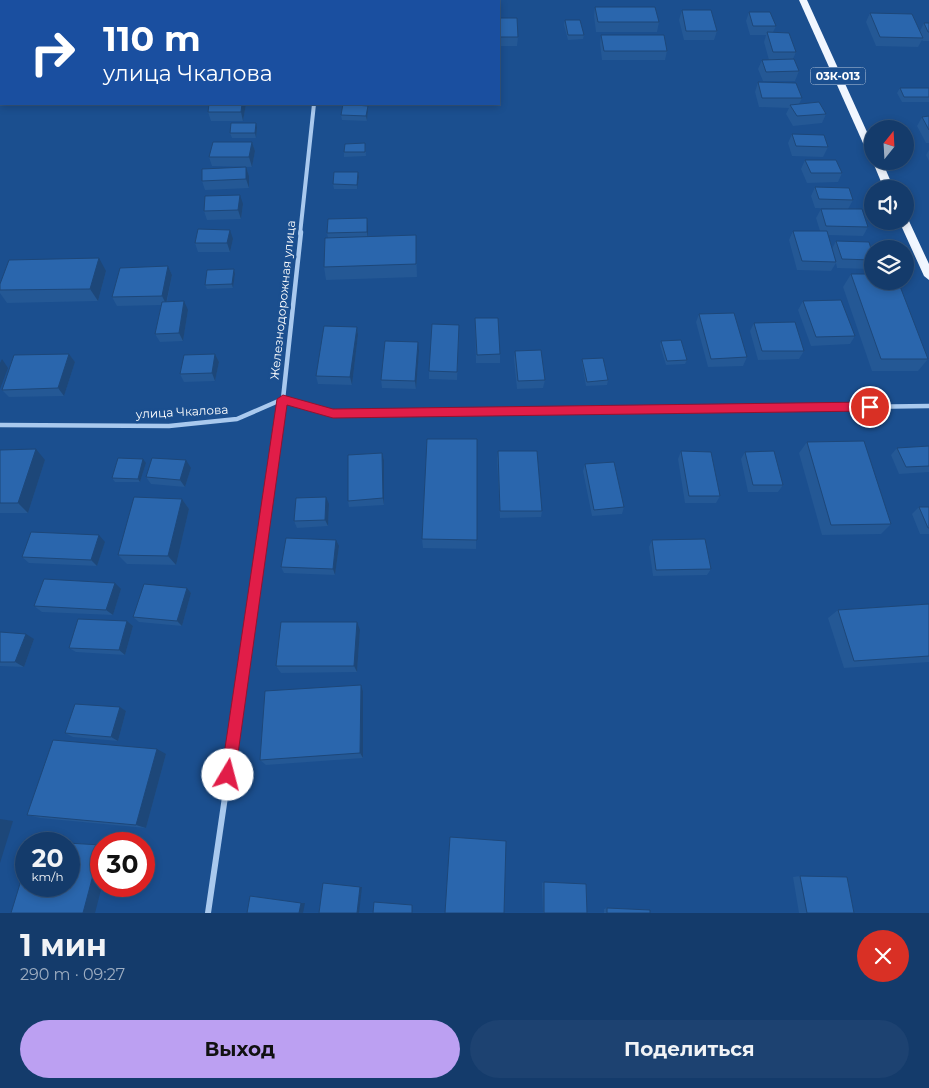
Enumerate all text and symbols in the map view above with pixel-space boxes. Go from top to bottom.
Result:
text: 110 m [103,17,201,60]
icon: right [20,20,85,85]
text: улица Чкалова [103,60,273,87]
road number: 03К-013 [810,68,866,84]
north arrow [864,120,914,170]
map controls [864,120,914,290]
button: sound [864,180,914,230]
street label: Железнодорожная улица [267,220,298,380]
button: layers [864,240,914,290]
pin [849,386,891,428]
icon: arrive [856,393,884,421]
street label: улица Чкалова [134,402,229,421]
position arrow [201,748,253,800]
speed limit sign: 30 [90,832,155,897]
text: 20 [32,843,63,873]
text: km/h [31,869,64,884]
text: 1 мин [20,927,107,964]
button: close [857,930,909,982]
text: 290 m · 09:27 [20,965,125,984]
button: Выход [20,1020,460,1078]
button: Поделиться [470,1020,909,1078]

